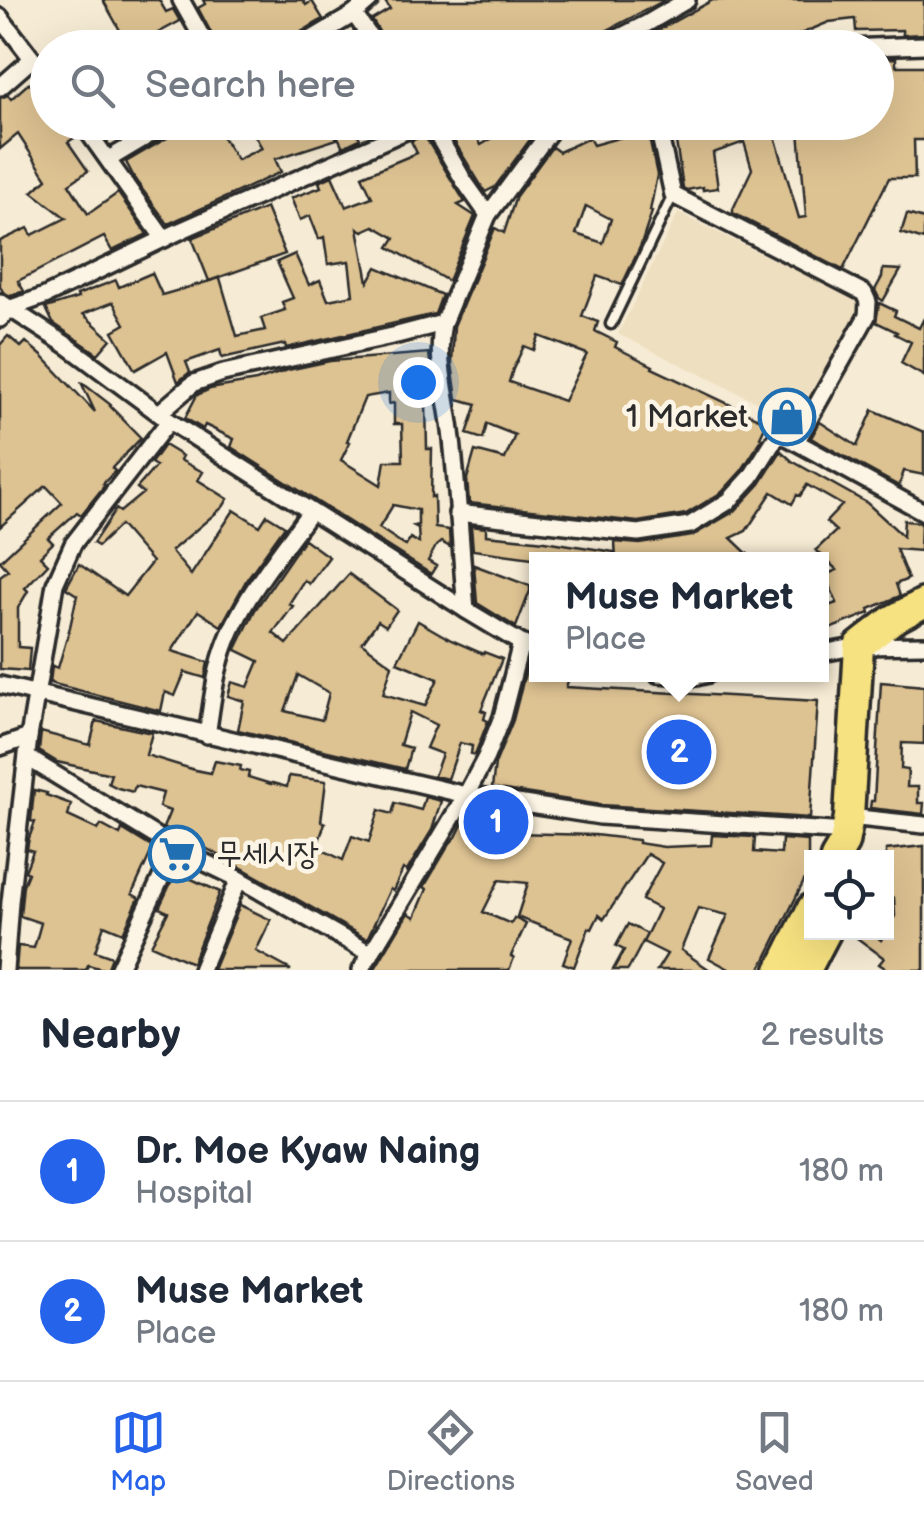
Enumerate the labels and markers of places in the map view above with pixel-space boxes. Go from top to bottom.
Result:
shop icon: 1 Market [757,387,817,447]
place label: 1 Market [626,398,748,437]
pin: 2 [646,714,712,790]
pin: 1 [464,784,528,860]
supermarket icon: 무세시장 [147,824,207,884]
place label: 무세시장 [216,835,319,874]

